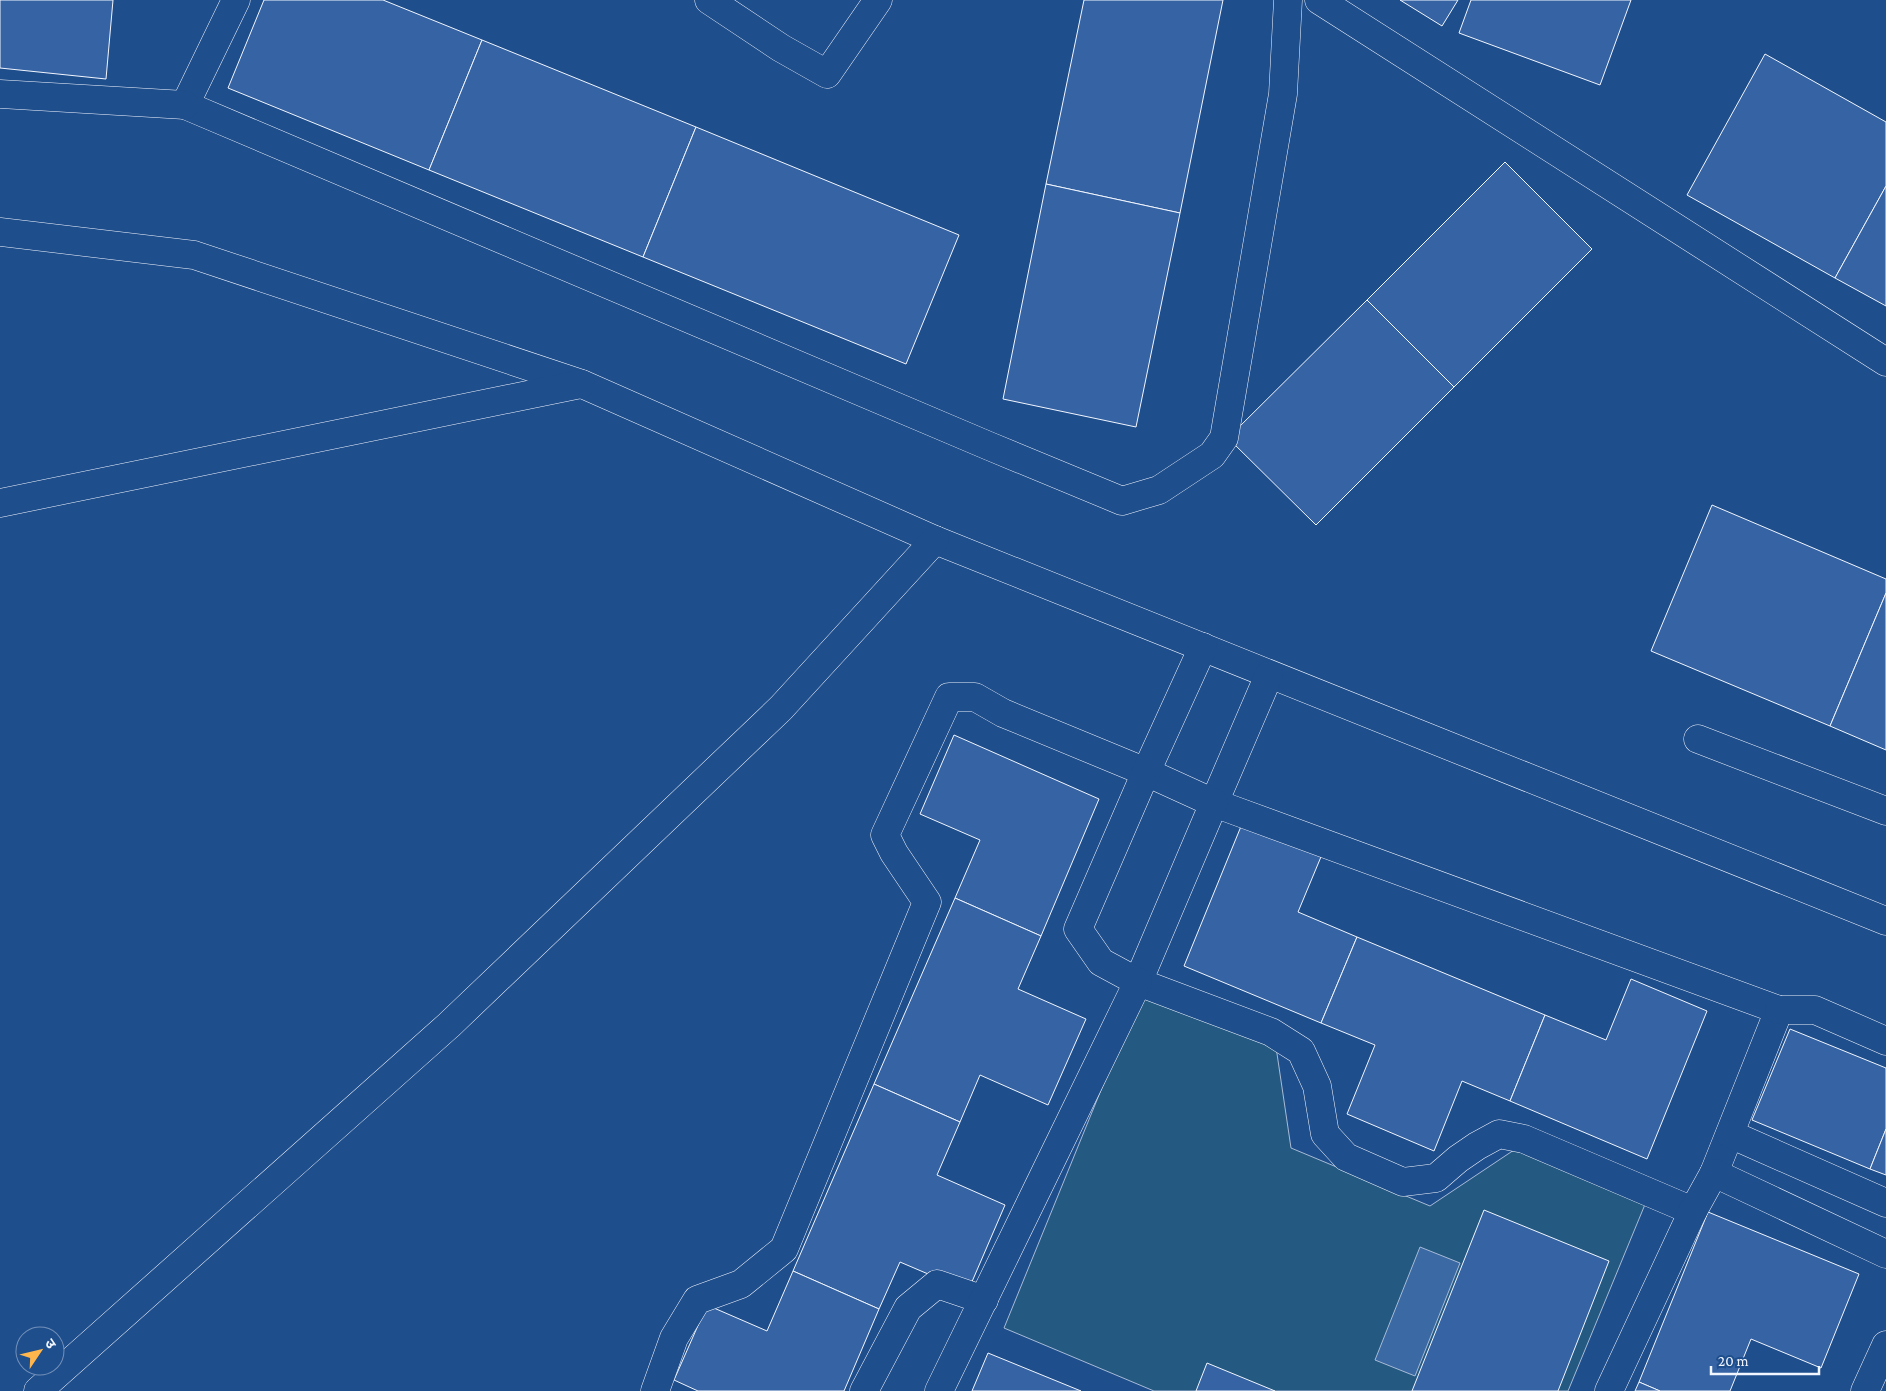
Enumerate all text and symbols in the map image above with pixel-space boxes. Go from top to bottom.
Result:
north arrow [15,1326,65,1376]
text: उ [42,1336,60,1352]
scale bar [1711,1344,1818,1376]
text: 20 m [1718,1353,1749,1369]

